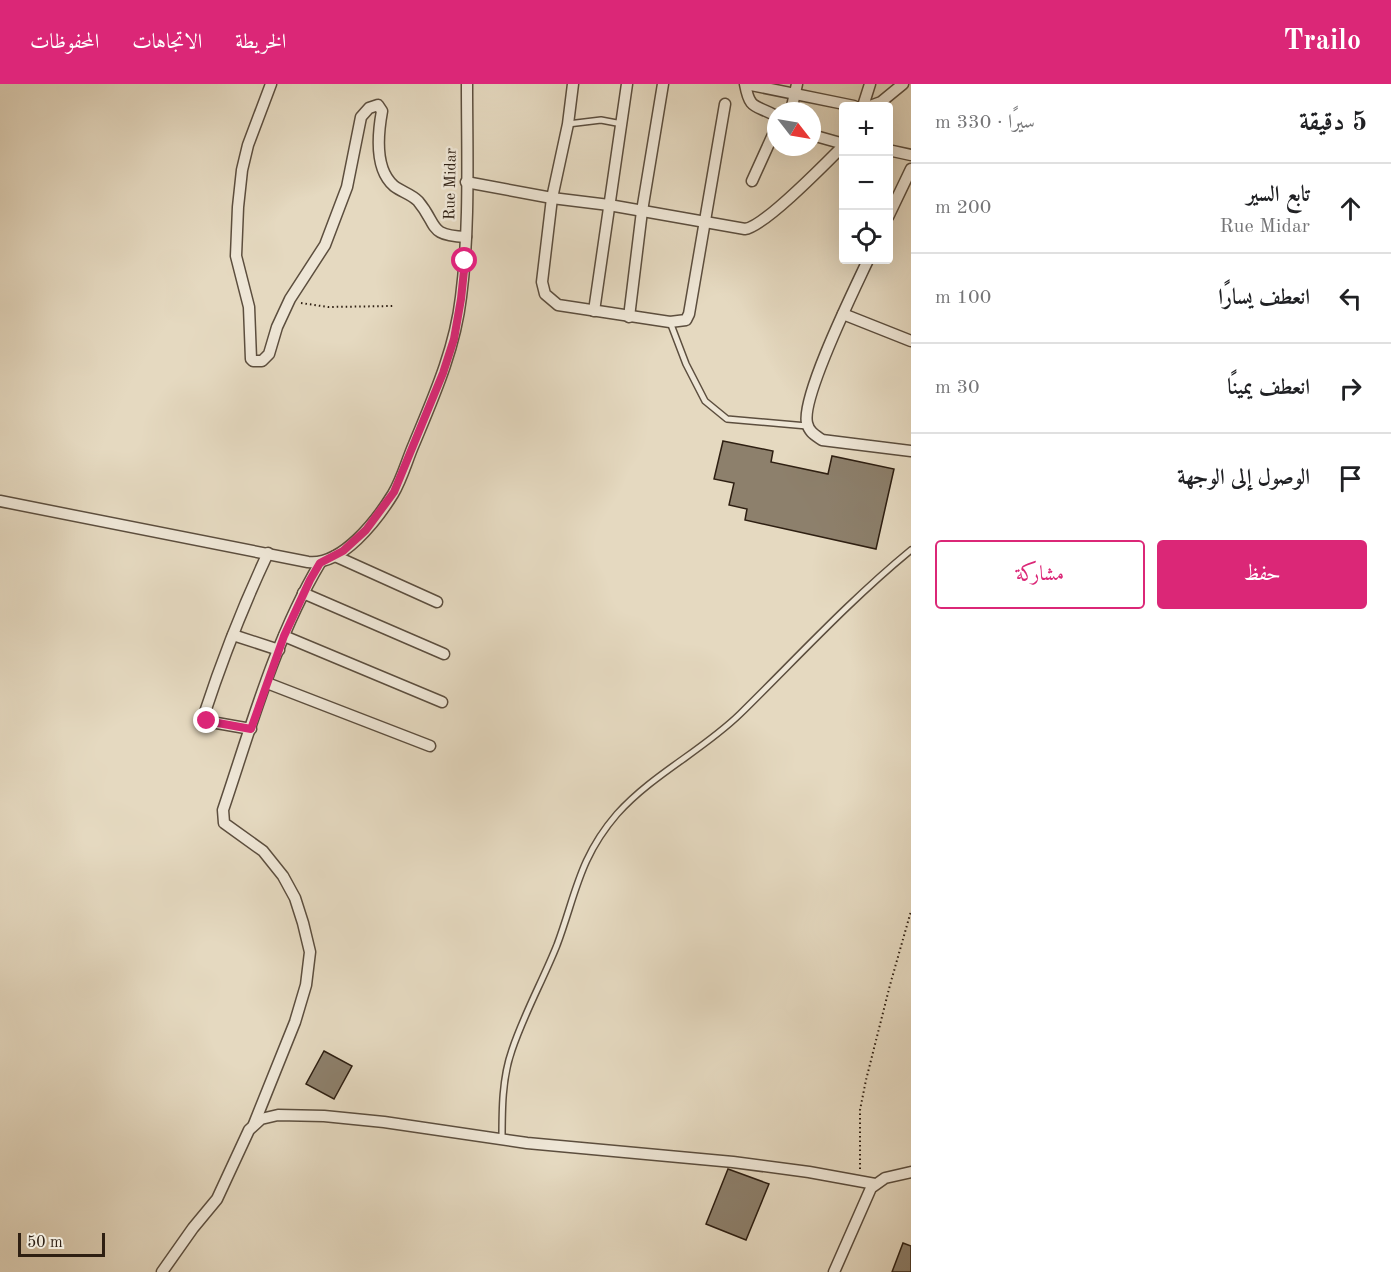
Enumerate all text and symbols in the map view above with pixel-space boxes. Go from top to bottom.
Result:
text: Trailo [1284,28,1361,56]
text: المحفوظات [30,32,99,53]
text: الاتجاهات [132,32,202,53]
text: الخريطة [235,32,286,53]
north arrow [767,102,821,156]
map controls [839,102,893,264]
button: + [839,102,893,156]
text: 5 دقيقة [1299,110,1367,136]
text: سيرًا · 330 m [935,113,1035,133]
street label: Rue Midar [442,147,460,220]
button: − [839,156,893,210]
text: تابع السير [1246,184,1310,206]
icon: ahead [1334,192,1367,225]
text: 200 m [935,198,991,218]
button: locate [839,210,893,264]
text: Rue Midar [1220,217,1310,237]
route start [451,247,477,273]
icon: left [1334,282,1367,315]
text: انعطف يسارًا [1218,287,1310,309]
text: 100 m [935,288,991,308]
icon: right [1334,372,1367,405]
text: انعطف يمينًا [1227,377,1310,399]
text: 30 m [935,378,980,398]
icon: arrive [1334,462,1367,495]
text: الوصول إلى الوجهة [1177,467,1310,489]
button: مشاركة [935,540,1145,609]
button: حفظ [1157,540,1367,609]
route end [193,707,219,733]
scale bar [18,1230,105,1258]
text: 50 m [27,1235,63,1251]

